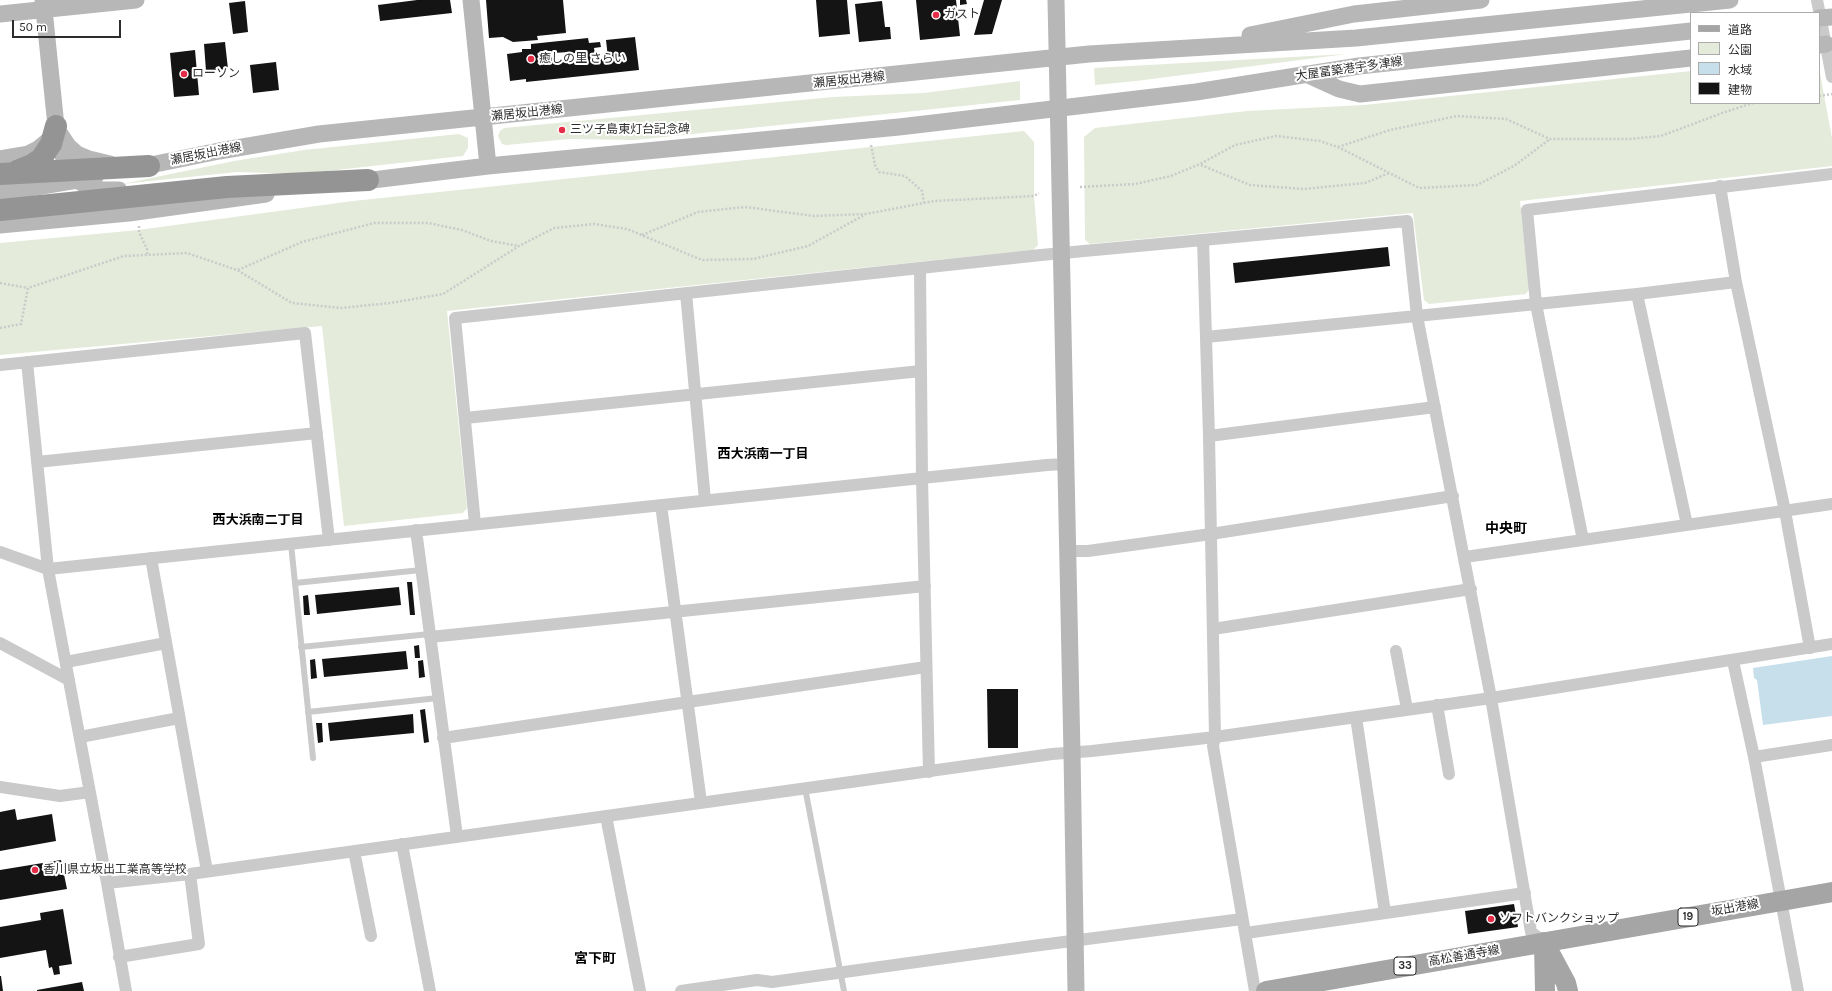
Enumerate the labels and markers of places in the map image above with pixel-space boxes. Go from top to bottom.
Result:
place label: ガスト [944,8,980,22]
marker: ガスト [931,10,941,20]
place label: 癒しの里 さらい [539,52,626,66]
marker: 癒しの里 さらい [526,54,536,64]
place label: ローソン [192,67,240,81]
marker: ローソン [179,69,189,79]
place label: 三ツ子島東灯台記念碑 [570,123,690,137]
marker: 三ツ子島東灯台記念碑 [557,125,567,135]
place label: 香川県立坂出工業高等学校 [43,863,187,877]
marker: 香川県立坂出工業高等学校 [30,865,40,875]
place label: ソフトバンクショップ [1499,912,1619,926]
marker: ソフトバンクショップ [1486,914,1496,924]

